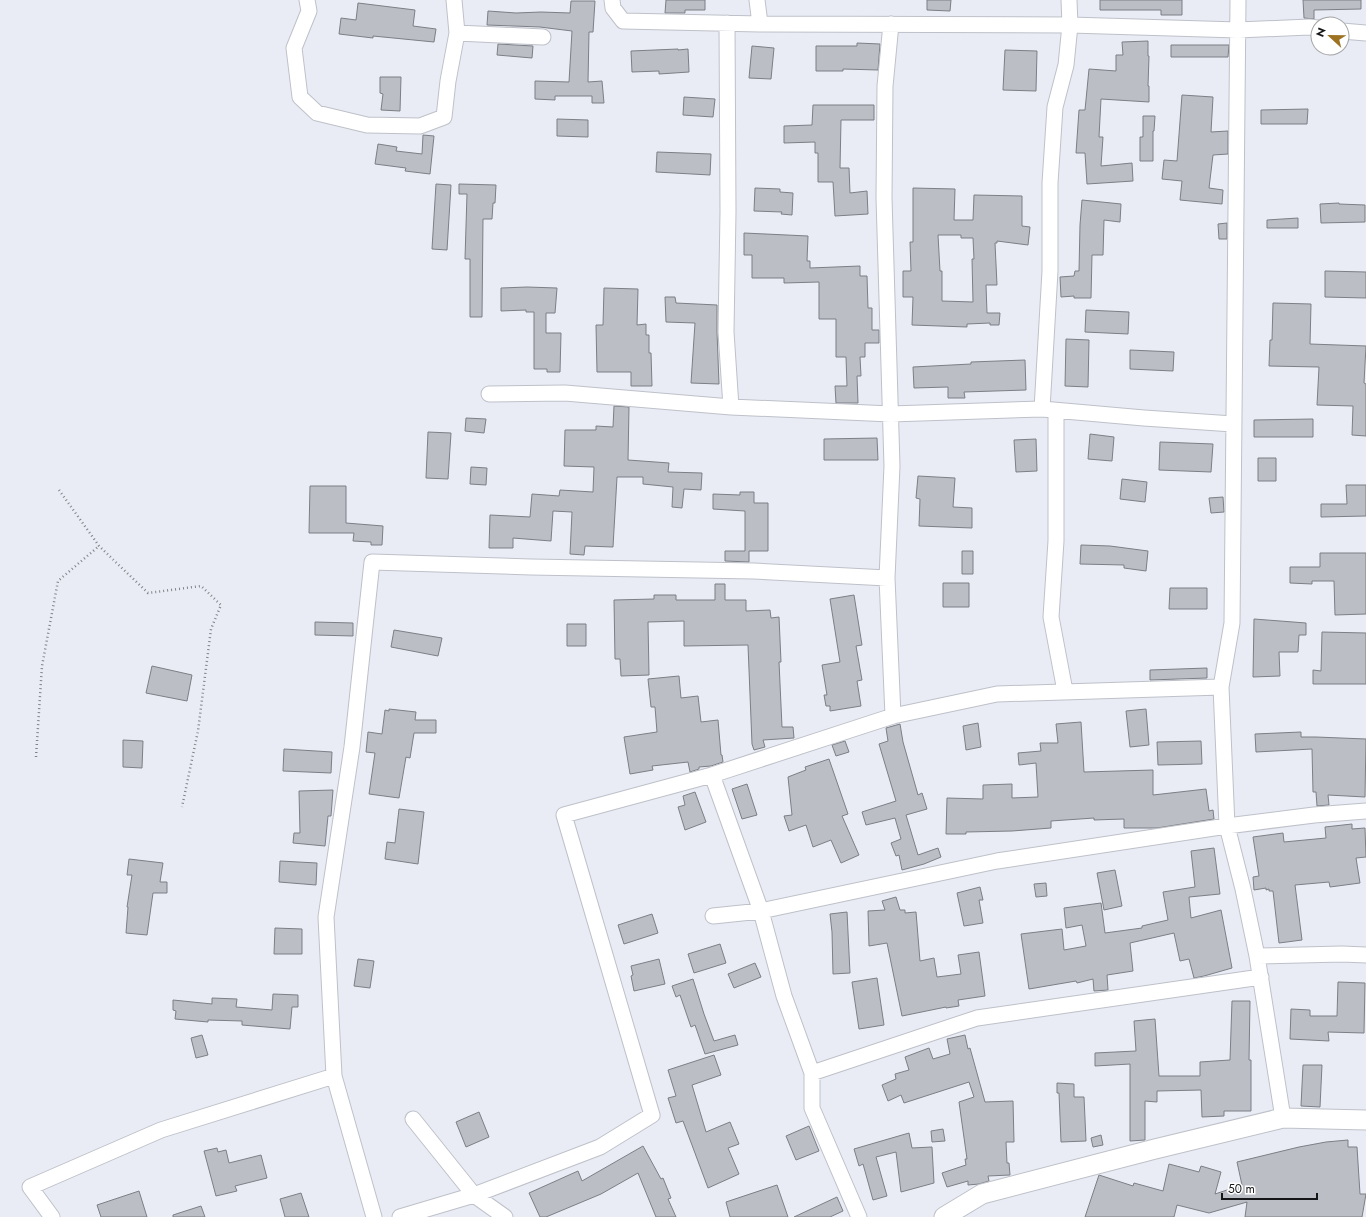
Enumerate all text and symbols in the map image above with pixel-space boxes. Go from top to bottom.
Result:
north arrow [1310,16,1350,56]
text: N [1312,25,1330,39]
scale bar [1222,1175,1317,1201]
text: 50 m [1228,1180,1255,1198]

